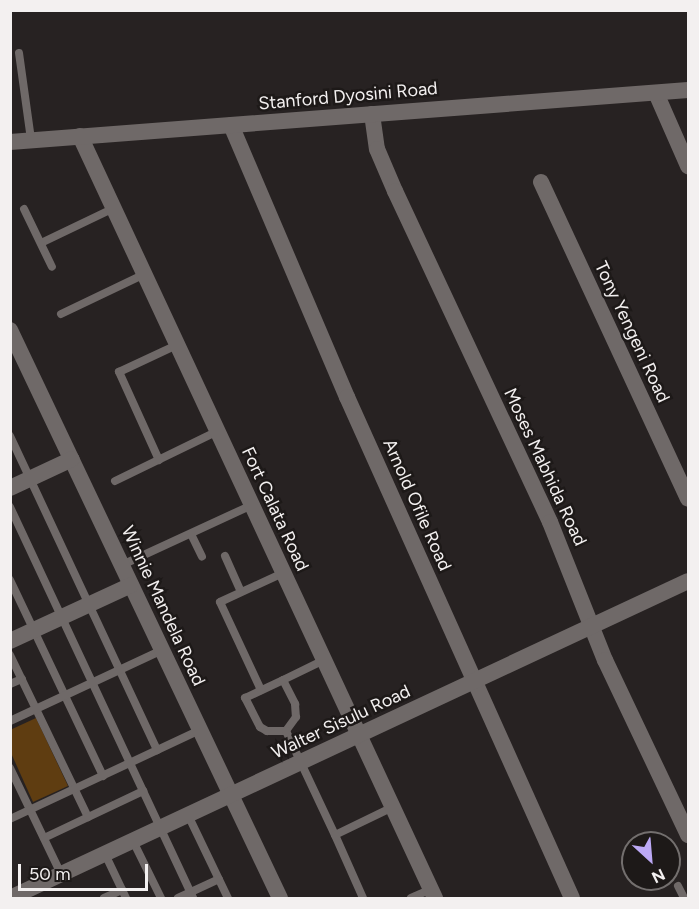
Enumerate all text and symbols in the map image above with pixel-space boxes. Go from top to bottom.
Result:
street label: Stanford Dyosini Road [257,77,439,115]
street label: Tony Yengeni Road [590,258,674,406]
street label: Moses Mabhida Road [499,385,591,549]
street label: Arnold Ofile Road [378,436,456,574]
street label: Fort Calata Road [237,443,313,575]
street label: Winnie Mandela Road [116,523,210,689]
street label: Walter Sisulu Road [268,680,414,764]
north arrow [621,831,681,891]
scale bar [21,852,152,890]
text: 50 m [29,863,71,885]
text: N [649,865,668,887]

